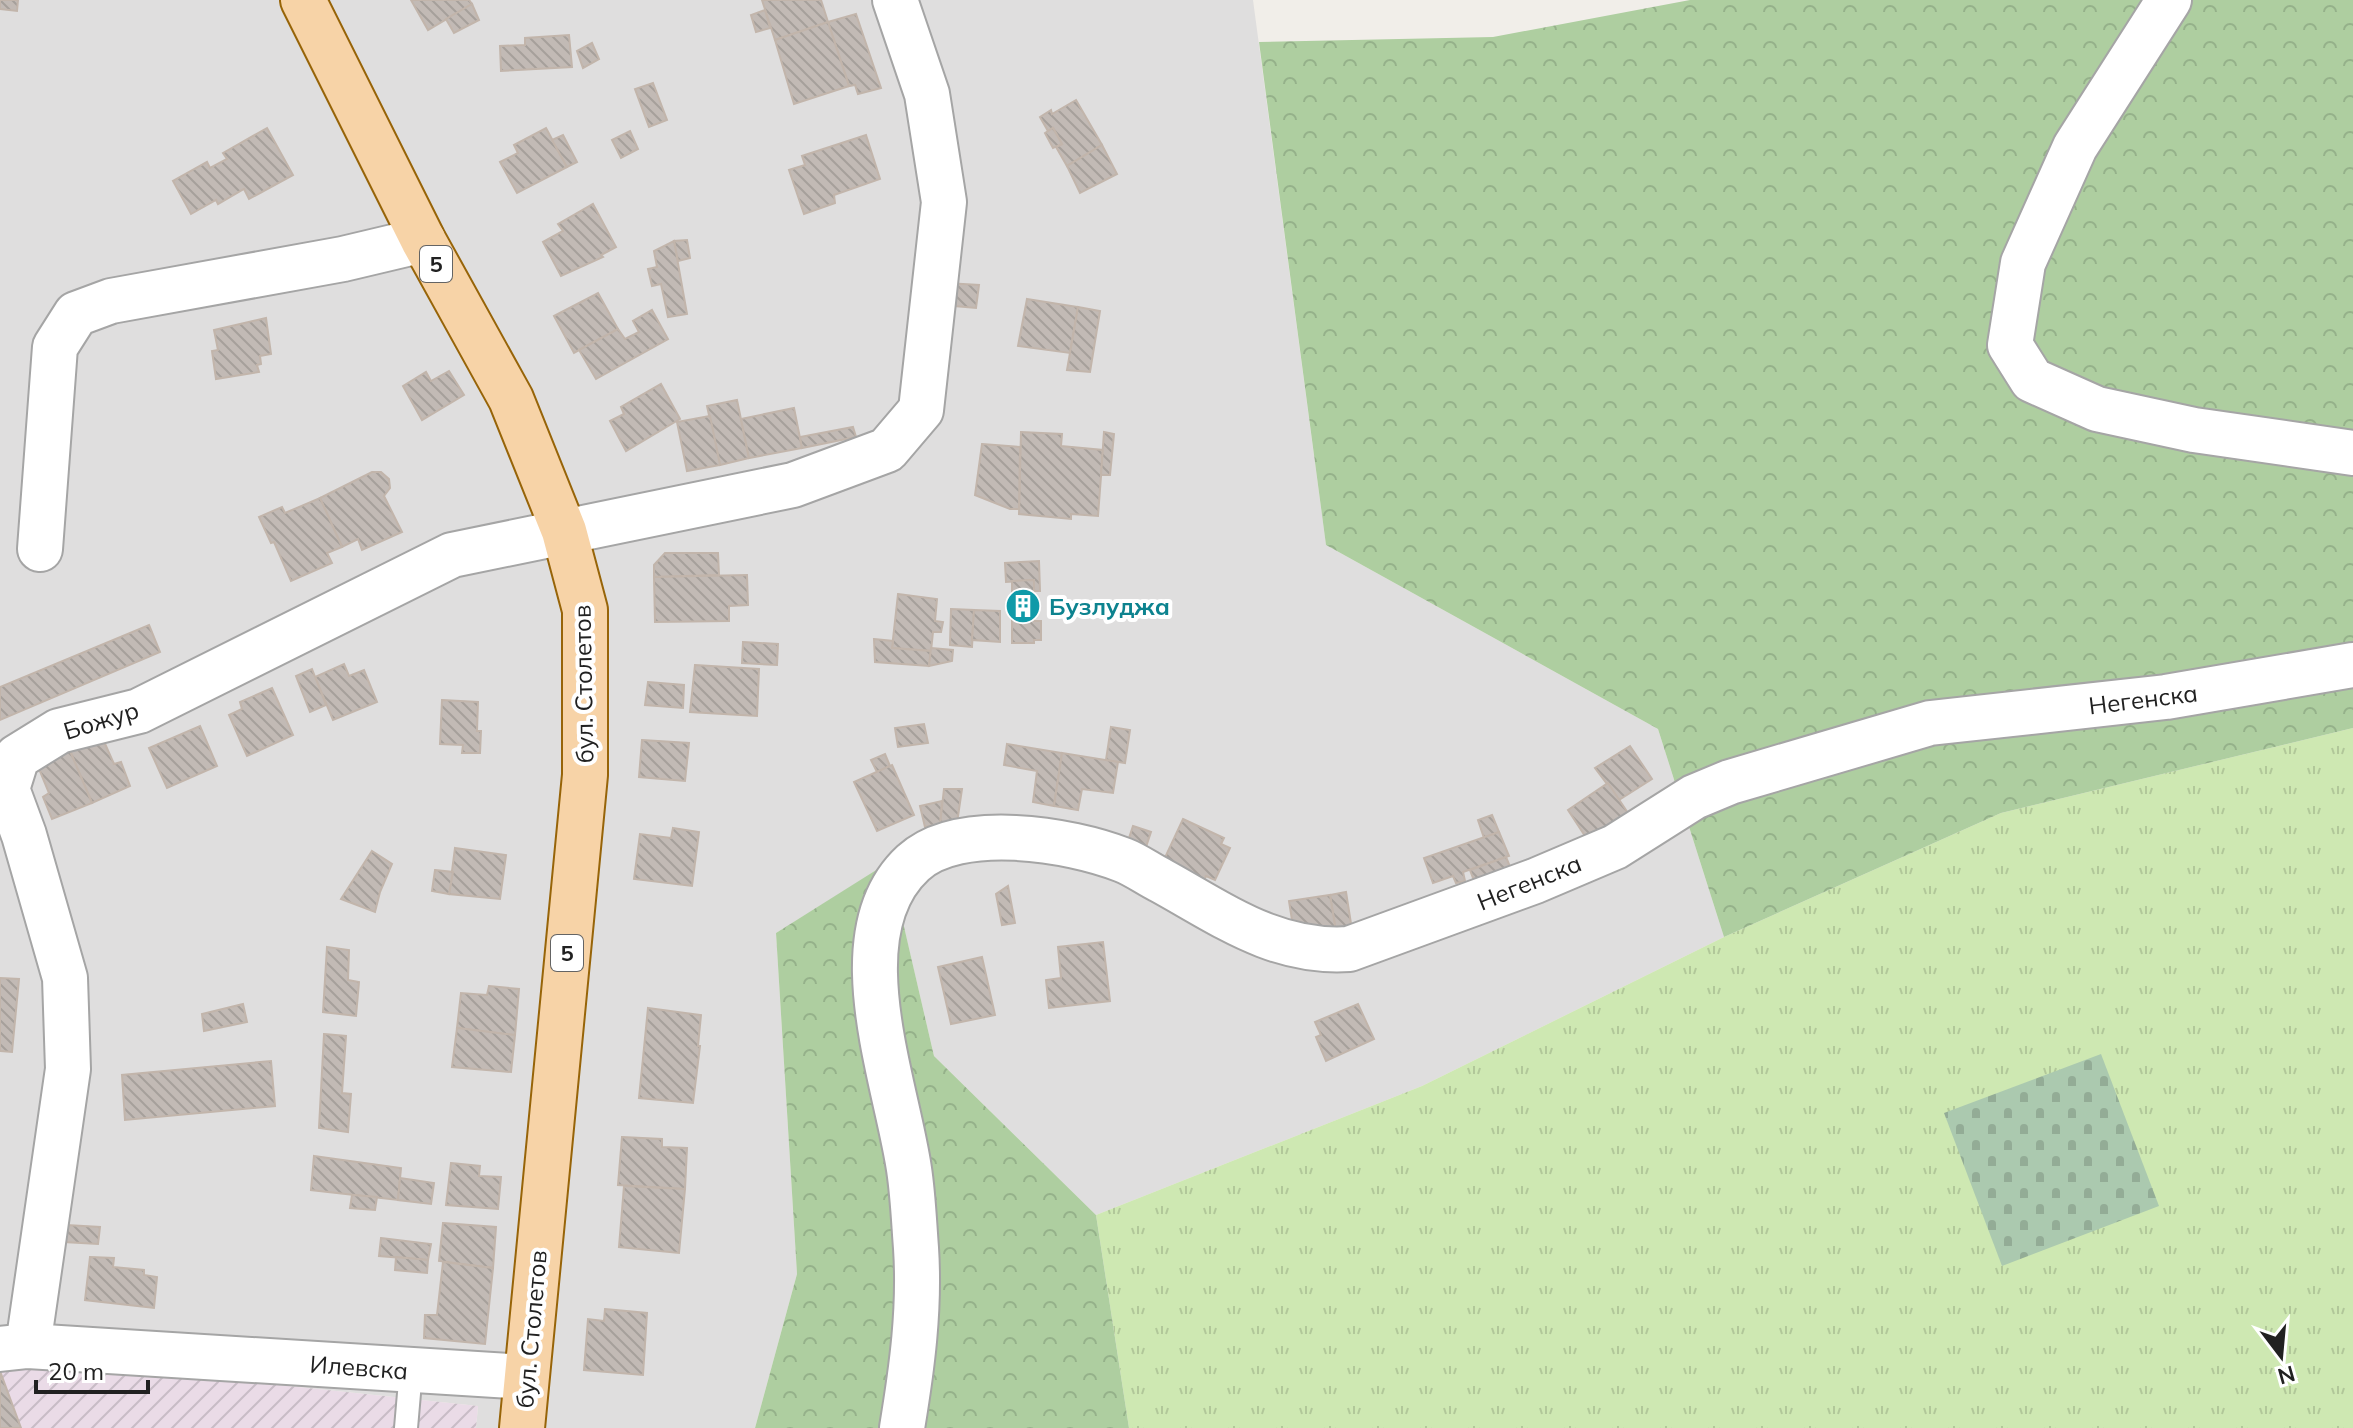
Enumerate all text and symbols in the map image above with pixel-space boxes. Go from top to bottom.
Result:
road number: 5 [420,246,452,282]
building icon: Бузлуджа [1004,587,1042,625]
place label: Бузлуджа [1049,591,1170,621]
street label: бул. Столетов [567,605,599,763]
street label: Негенска [2087,677,2199,721]
street label: Божур [60,694,142,746]
street label: Негенска [1473,848,1585,916]
road number: 5 [551,935,583,971]
street label: бул. Столетов [509,1249,553,1409]
north arrow [2241,1316,2321,1396]
scale bar [36,1344,148,1394]
street label: Илевска [309,1349,409,1385]
text: 20 m [48,1356,104,1386]
text: N [2275,1359,2298,1391]

